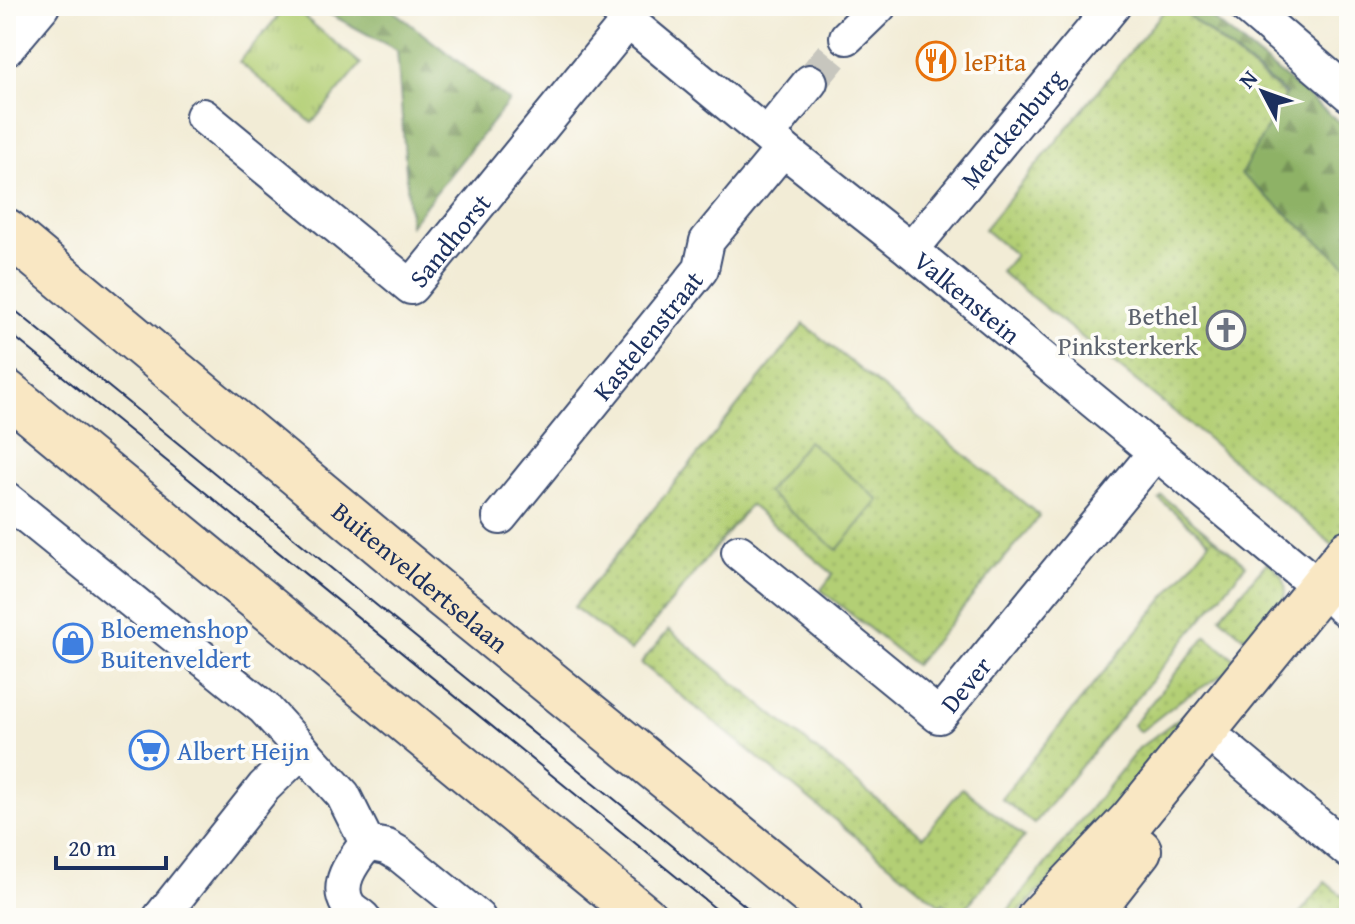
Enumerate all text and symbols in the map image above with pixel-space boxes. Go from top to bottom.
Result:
restaurant icon: lePita [915,40,957,82]
place label: lePita [964,42,1027,81]
north arrow [1223,52,1303,132]
street label: Merckenburg [950,60,1073,197]
text: N [1231,63,1265,95]
street label: Sandhorst [399,184,500,296]
street label: Valkenstein [906,241,1030,353]
street label: Kastelenstraat [583,262,712,409]
place label: Bethel Pinksterkerk [1058,296,1199,365]
church icon: Bethel Pinksterkerk [1205,309,1247,351]
street label: Buitenveldertselaan [324,492,518,662]
place label: Bloemenshop Buitenveldert [101,609,251,678]
shop icon: Bloemenshop Buitenveldert [52,622,94,664]
street label: Dever [930,647,1001,721]
supermarket icon: Albert Heijn [128,729,170,771]
place label: Albert Heijn [177,731,310,770]
scale bar [56,820,166,870]
text: 20 m [68,830,116,865]

